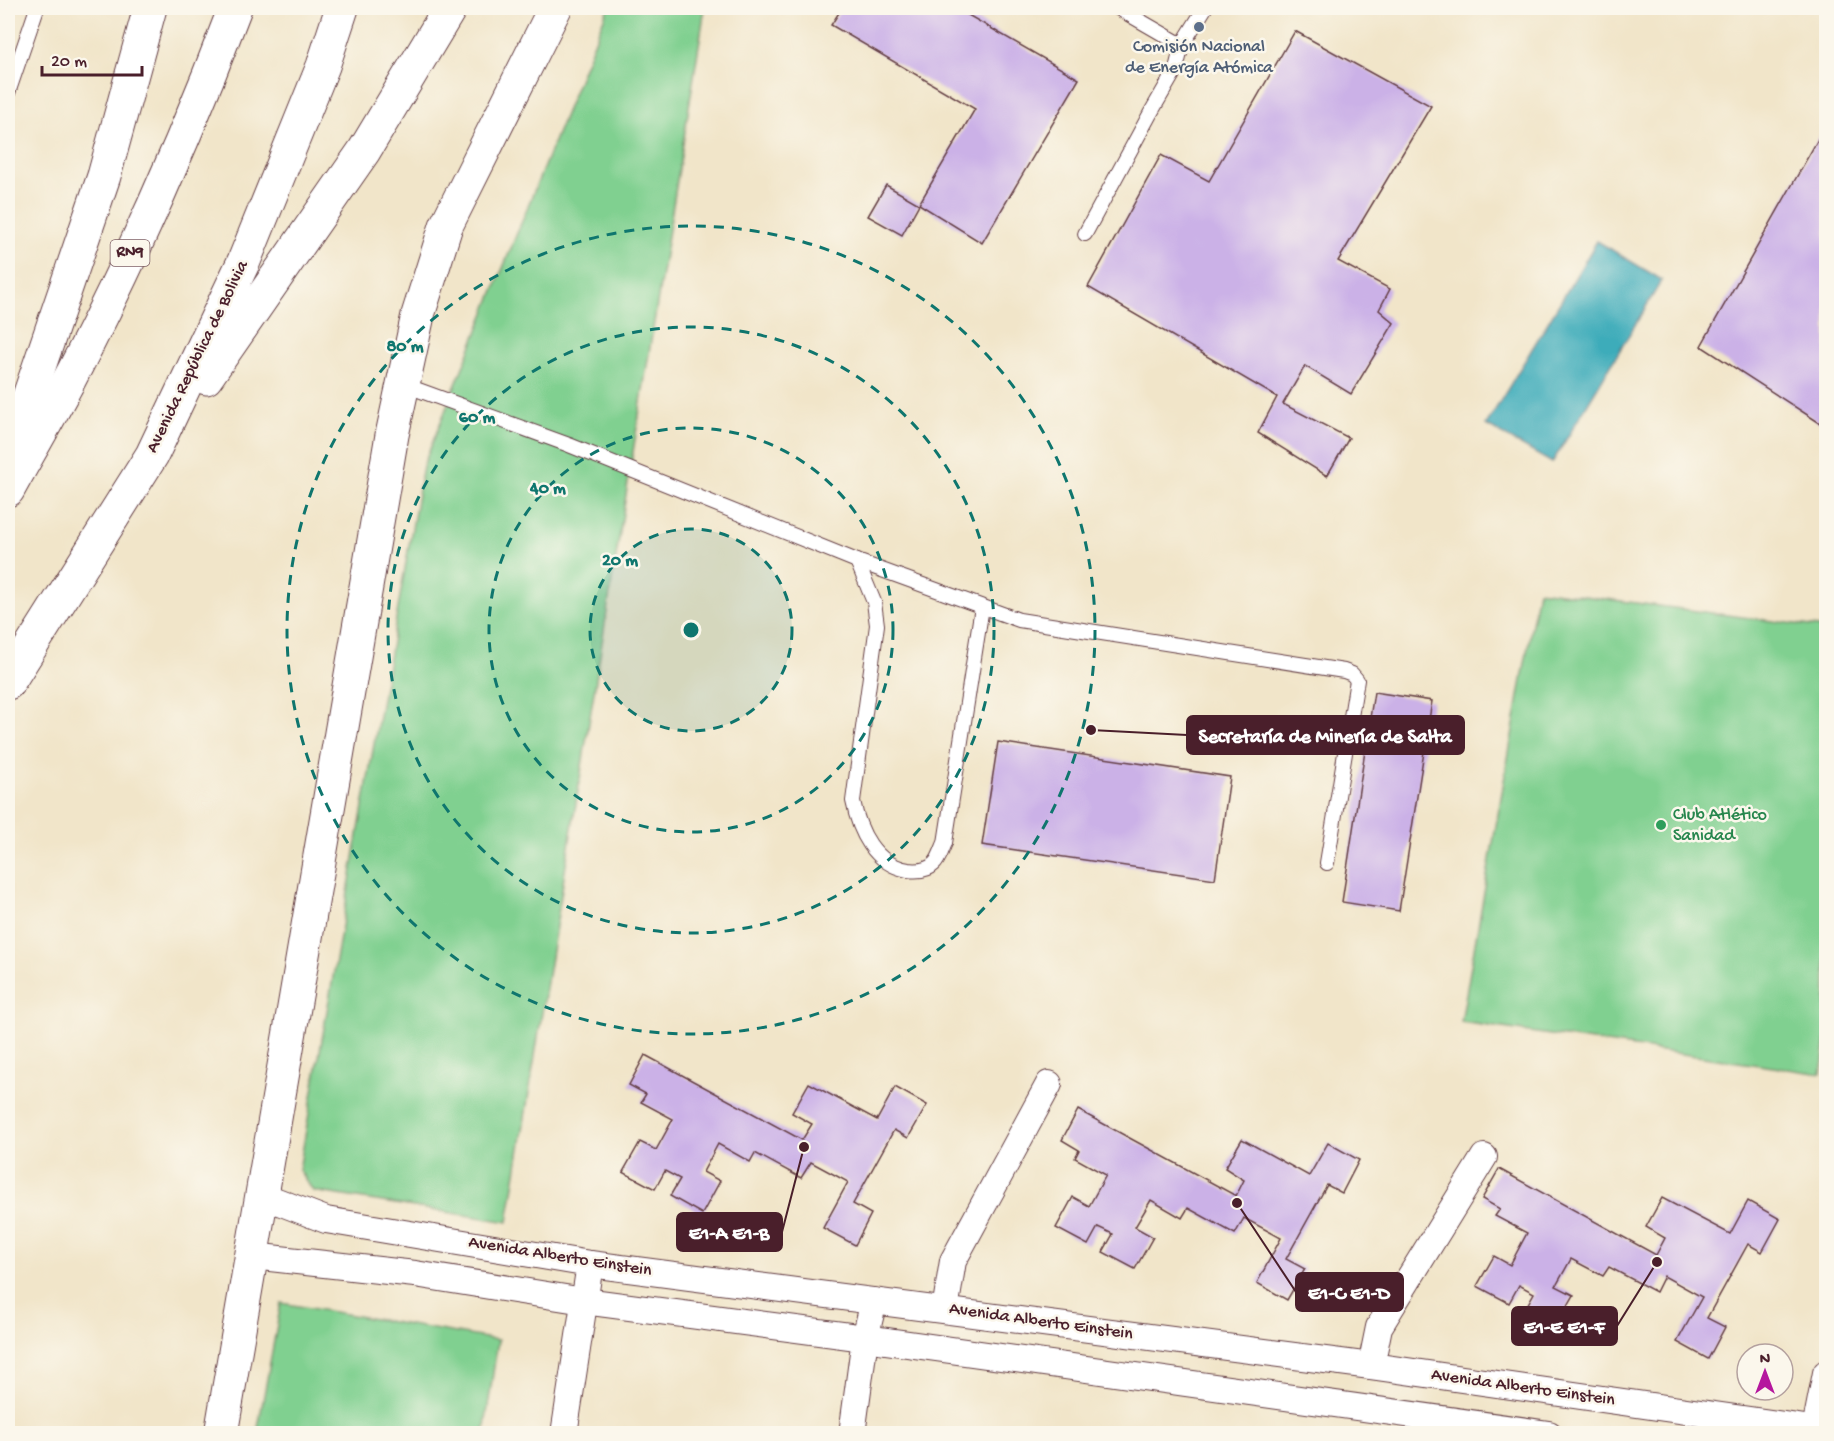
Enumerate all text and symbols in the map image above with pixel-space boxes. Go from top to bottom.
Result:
marker: Comisión Nacional de Energía Atómica [1192,20,1206,34]
place label: Comisión Nacional de Energía Atómica [1125,37,1274,79]
scale bar [42,39,142,77]
text: 20 m [51,52,87,73]
road number: RN9 [110,240,150,266]
street label: Avenida República de Bolivia [142,257,254,457]
text: 80 m [386,337,424,358]
text: 60 m [459,408,495,429]
text: 40 m [529,479,566,500]
text: 20 m [602,551,638,572]
centre of rings [681,620,701,640]
callout: Secretaría de Minería de Salta [1187,716,1464,754]
text: Secretaría de Minería de Salta [1198,727,1453,750]
place label: Club Atlético Sanidad [1673,805,1767,847]
marker: Club Atlético Sanidad [1654,818,1668,832]
callout: E1-A E1-B [677,1213,782,1251]
text: E1-A E1-B [689,1224,770,1247]
street label: Avenida Alberto Einstein [467,1232,654,1282]
callout: E1-C E1-D [1296,1273,1403,1311]
text: E1-C E1-D [1308,1284,1391,1307]
street label: Avenida Alberto Einstein [948,1299,1135,1345]
callout: E1-E E1-F [1512,1307,1617,1345]
text: E1-E E1-F [1523,1318,1606,1341]
north arrow [1735,1342,1795,1402]
text: N [1760,1351,1771,1370]
street label: Avenida Alberto Einstein [1430,1365,1617,1411]

